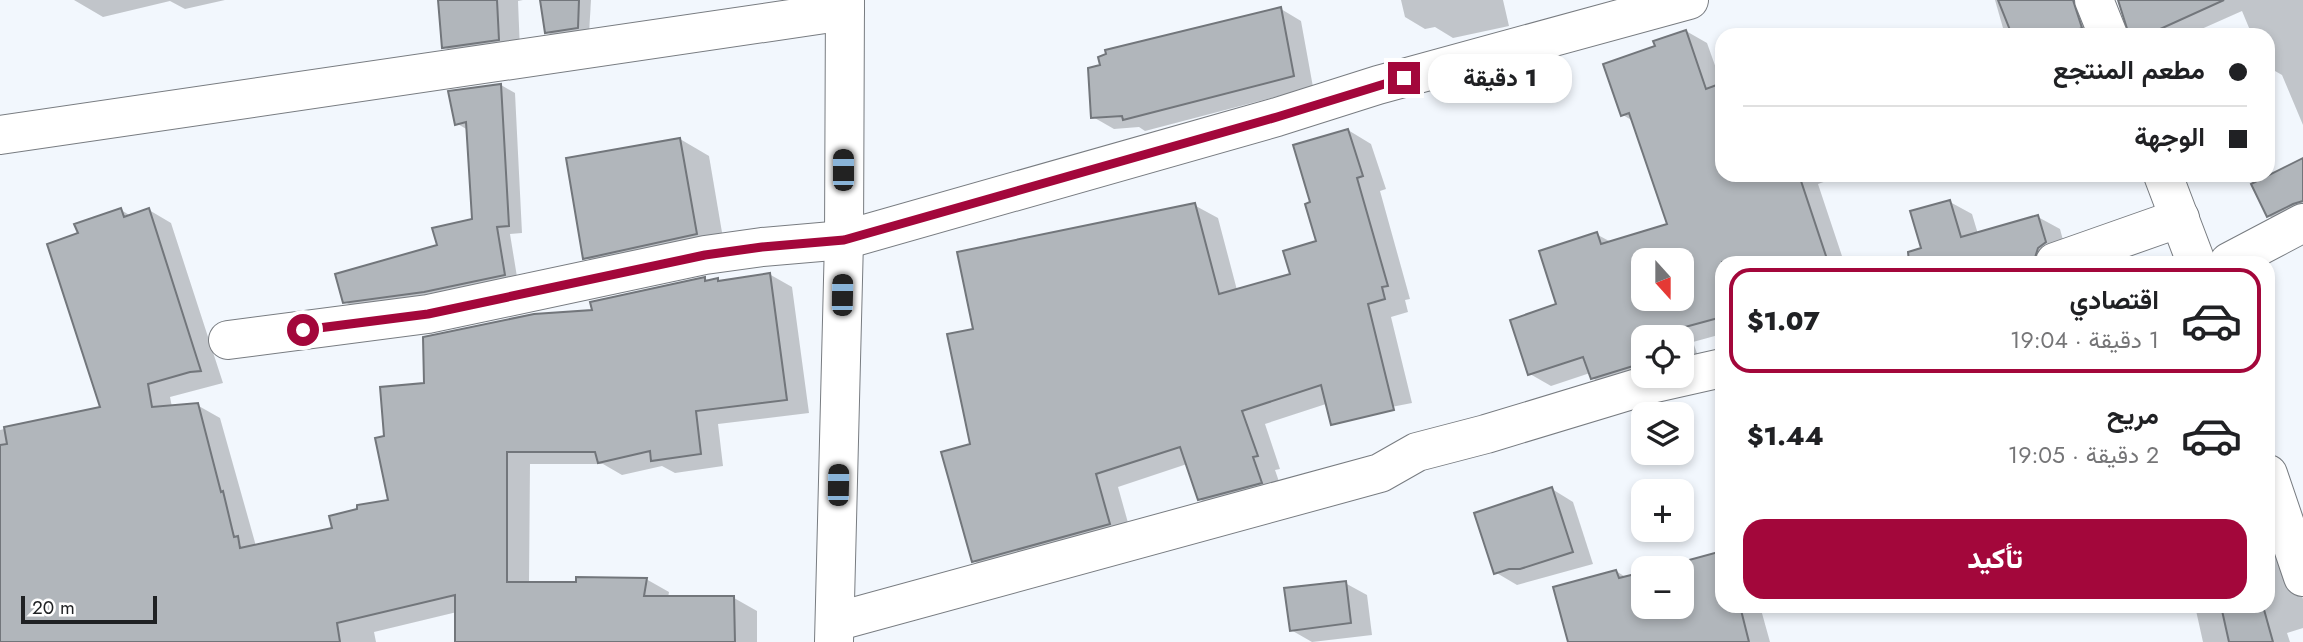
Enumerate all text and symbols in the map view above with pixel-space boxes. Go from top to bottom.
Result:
text: مطعم المنتجع [2053,51,2205,89]
callout: 1 دقيقة [1428,54,1572,102]
text: 1 دقيقة [1463,61,1537,95]
route end [1388,62,1420,94]
text: الوجهة [2134,118,2205,156]
car [833,149,854,191]
north arrow [1631,248,1694,312]
map controls [1631,248,1694,619]
car [832,274,853,316]
text: اقتصادي [2070,281,2159,319]
icon: car [2180,289,2243,352]
text: $1.07 [1747,302,1820,340]
route start [287,314,319,346]
text: 1 دقيقة · 19:04 [2010,323,2159,357]
button: locate [1631,325,1694,388]
text: مريح [2107,396,2159,434]
button: layers [1631,402,1694,465]
icon: car [2180,404,2243,467]
text: $1.44 [1747,417,1824,455]
text: 2 دقيقة · 19:05 [2008,438,2159,472]
car [828,464,849,506]
button: + [1631,479,1694,542]
button: تأكيد [1743,519,2247,599]
button: − [1631,556,1694,619]
scale bar [21,593,158,625]
text: 20 m [32,594,75,621]

